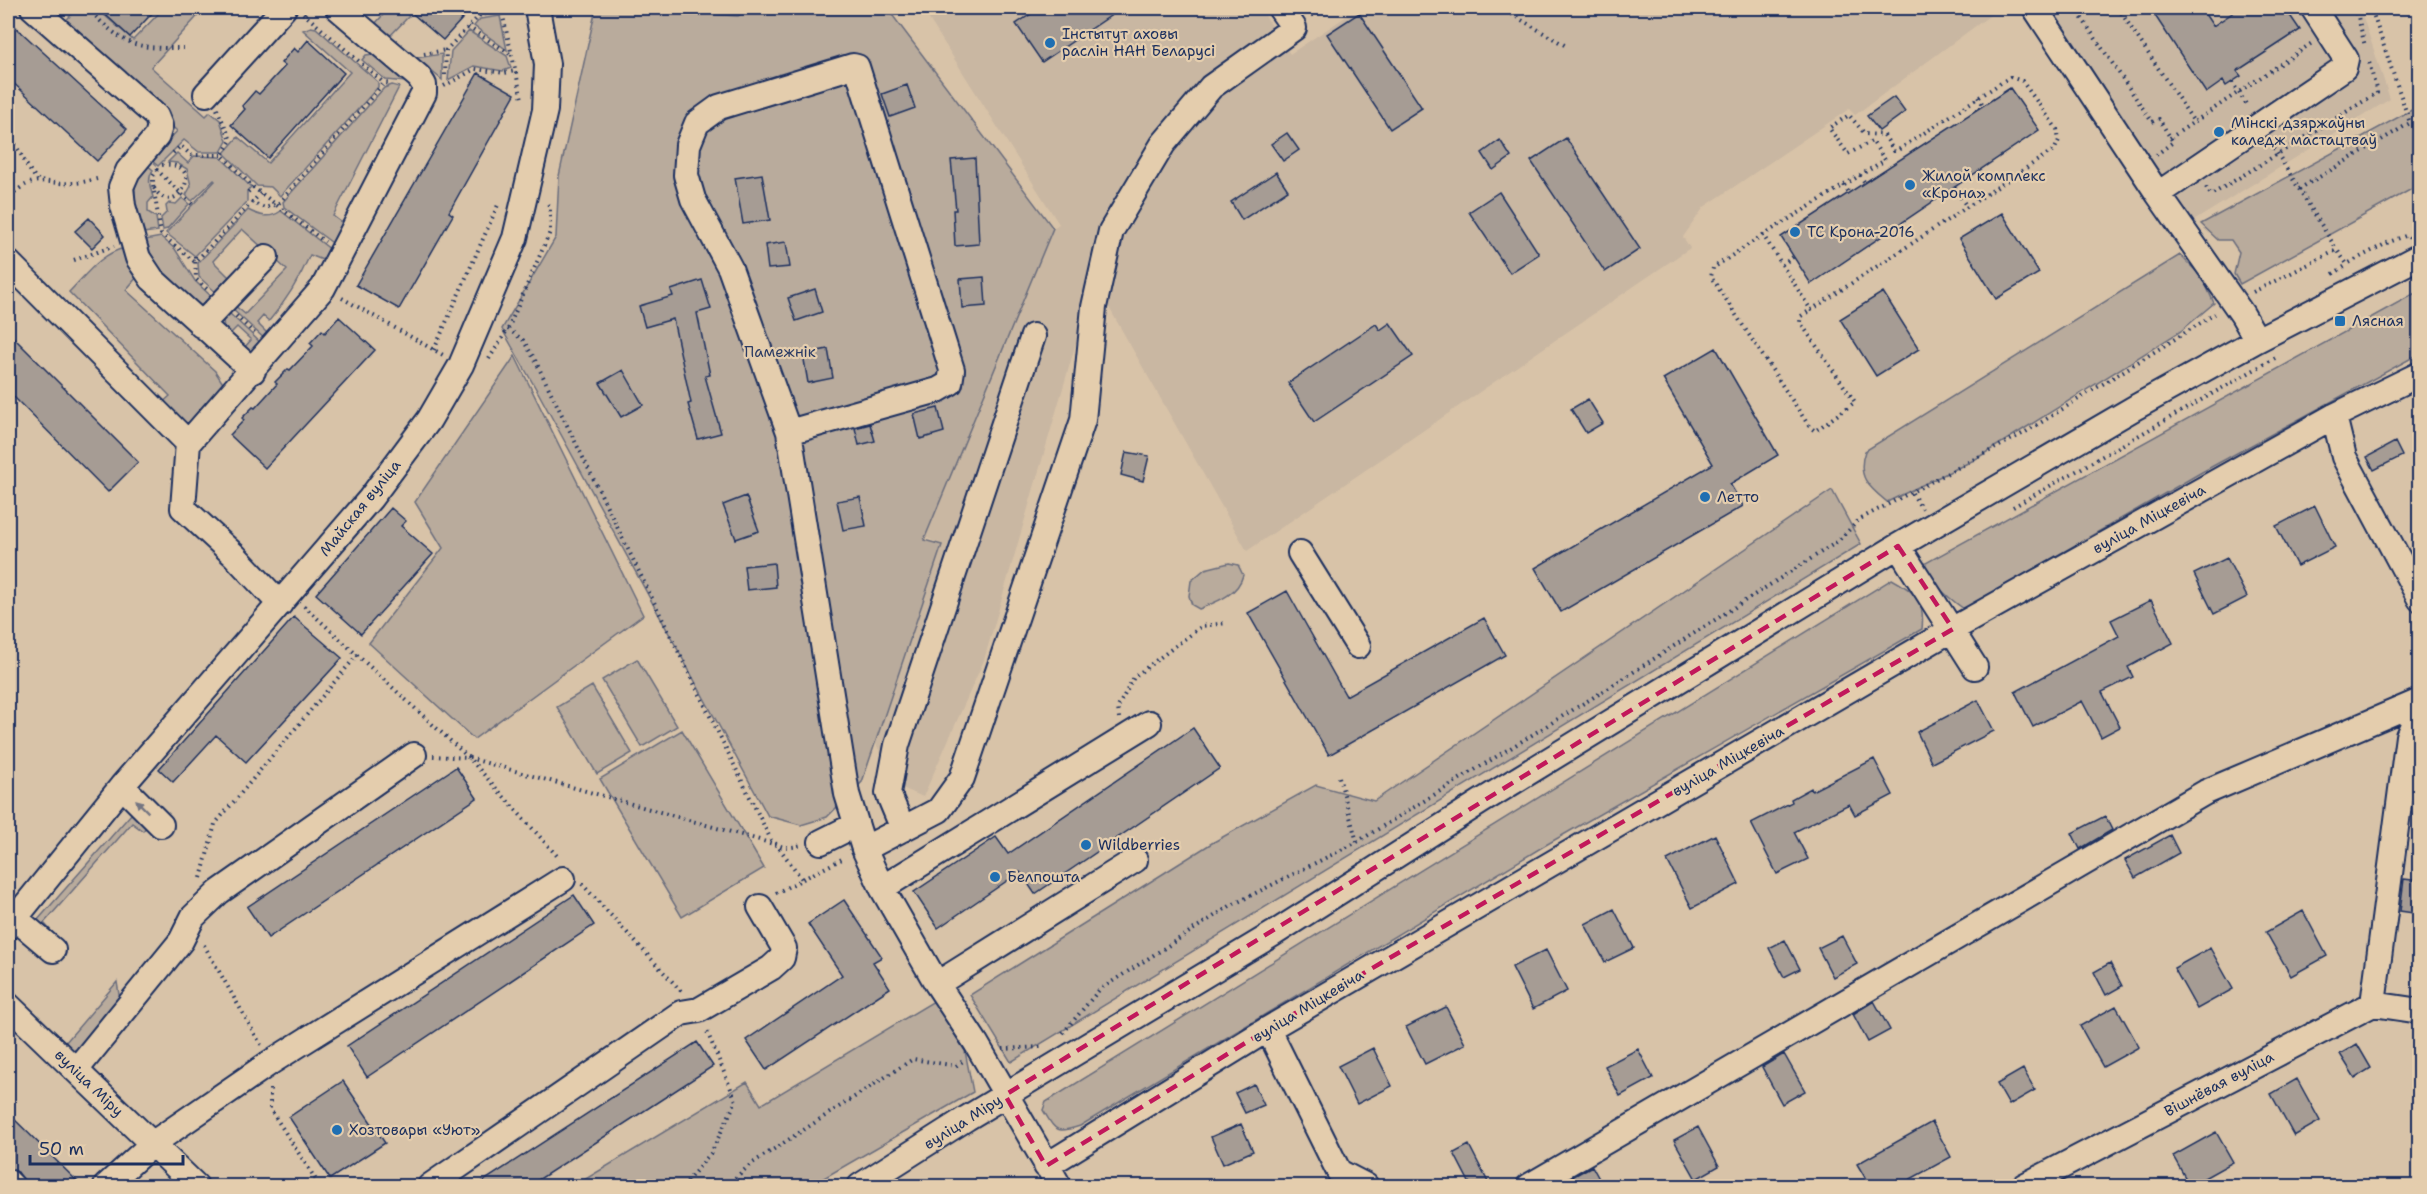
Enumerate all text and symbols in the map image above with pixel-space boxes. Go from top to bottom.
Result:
place label: Інстытут аховы раслін НАН Беларусі [1062,24,1215,61]
marker: Інстытут аховы раслін НАН Беларусі [1043,36,1057,50]
place label: Мінскі дзяржаўны каледж мастацтваў [2231,113,2377,150]
marker: Мінскі дзяржаўны каледж мастацтваў [2212,125,2226,139]
place label: Жилой комплекс «Крона» [1922,166,2046,203]
marker: Жилой комплекс «Крона» [1903,178,1917,192]
place label: ТС Крона-2016 [1807,222,1915,242]
marker: ТС Крона-2016 [1788,225,1802,239]
place label: Лясная [2352,311,2404,331]
marker: Лясная [2333,314,2347,328]
park label: Памежнік [744,342,816,362]
street label: Майская вуліца [315,455,406,560]
street label: вуліца Міцкевіча [2089,479,2210,558]
place label: Летто [1717,487,1759,507]
marker: Летто [1698,490,1712,504]
street label: вуліца Міцкевіча [1668,720,1788,801]
one-way arrow [135,799,149,813]
place label: Wildberries [1098,835,1180,855]
marker: Wildberries [1079,838,1093,852]
place label: Белпошта [1007,867,1081,887]
marker: Белпошта [988,870,1002,884]
street label: вуліца Міцкевіча [1249,965,1368,1047]
street label: вуліца Міру [50,1045,128,1121]
street label: Вішнёвая вуліца [2161,1046,2278,1121]
street label: вуліца Міру [920,1090,1006,1154]
place label: Хозтовары «Уют» [349,1120,480,1140]
marker: Хозтовары «Уют» [330,1123,344,1137]
scale bar [30,1128,183,1166]
text: 50 m [39,1137,84,1161]

